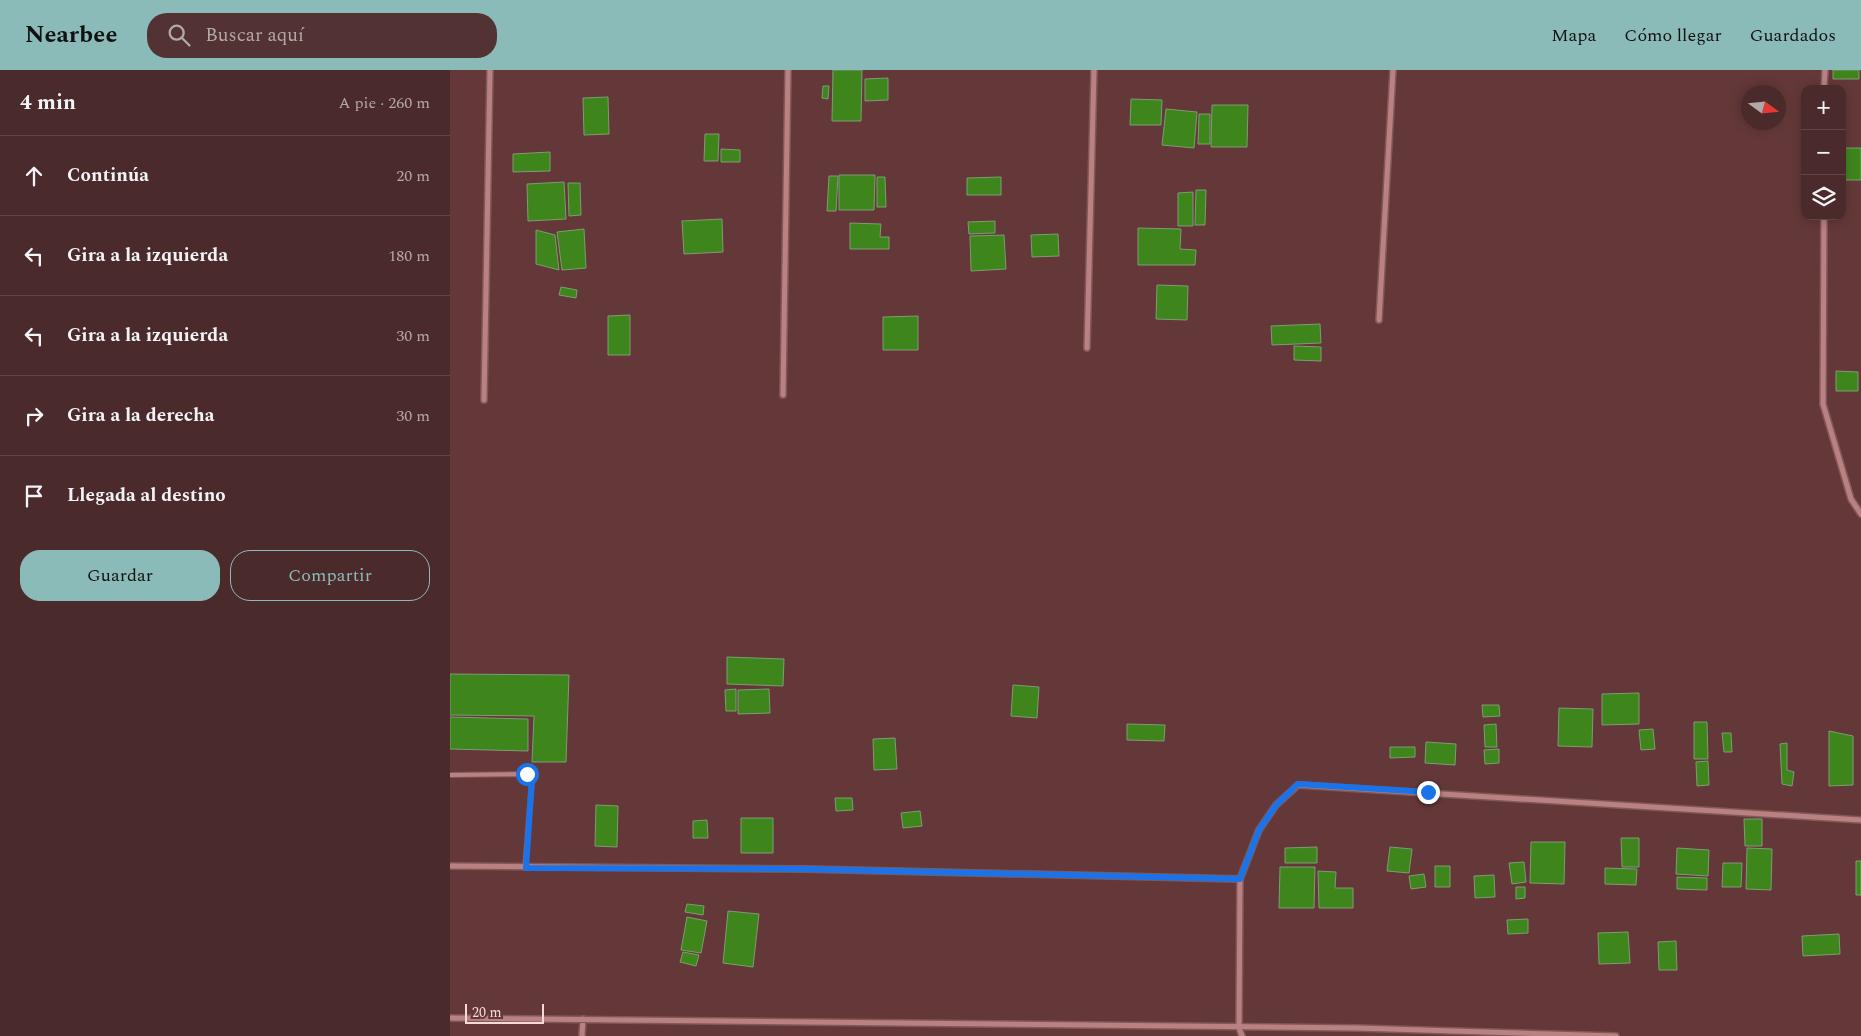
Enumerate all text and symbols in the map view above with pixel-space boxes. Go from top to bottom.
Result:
search box [147,13,497,58]
text: Nearbee [25,17,117,53]
icon: search [165,21,193,49]
text: Buscar aquí [205,21,304,50]
text: Mapa [1551,22,1596,49]
text: Cómo llegar [1624,22,1722,49]
text: Guardados [1750,22,1836,49]
north arrow [1741,85,1786,130]
map controls [1801,85,1846,220]
button: + [1801,85,1846,130]
text: 4 min [20,87,76,119]
text: A pie · 260 m [338,91,430,115]
button: − [1801,130,1846,175]
text: Continúa [67,161,149,190]
icon: ahead [20,162,48,190]
text: 20 m [396,164,430,188]
button: layers [1801,175,1846,220]
text: Gira a la izquierda [67,241,228,270]
icon: left [20,242,48,270]
text: 180 m [388,244,430,268]
text: Gira a la izquierda [67,321,228,350]
icon: left [20,322,48,350]
text: 30 m [396,324,430,348]
text: Gira a la derecha [67,401,214,430]
icon: right [20,402,48,430]
text: 30 m [396,404,430,428]
text: Llegada al destino [67,481,226,510]
icon: arrive [20,482,48,510]
button: Guardar [20,550,220,601]
button: Compartir [230,550,430,601]
route start [516,763,539,786]
route end [1417,781,1440,804]
scale bar [465,1001,544,1024]
text: 20 m [472,1002,502,1023]

